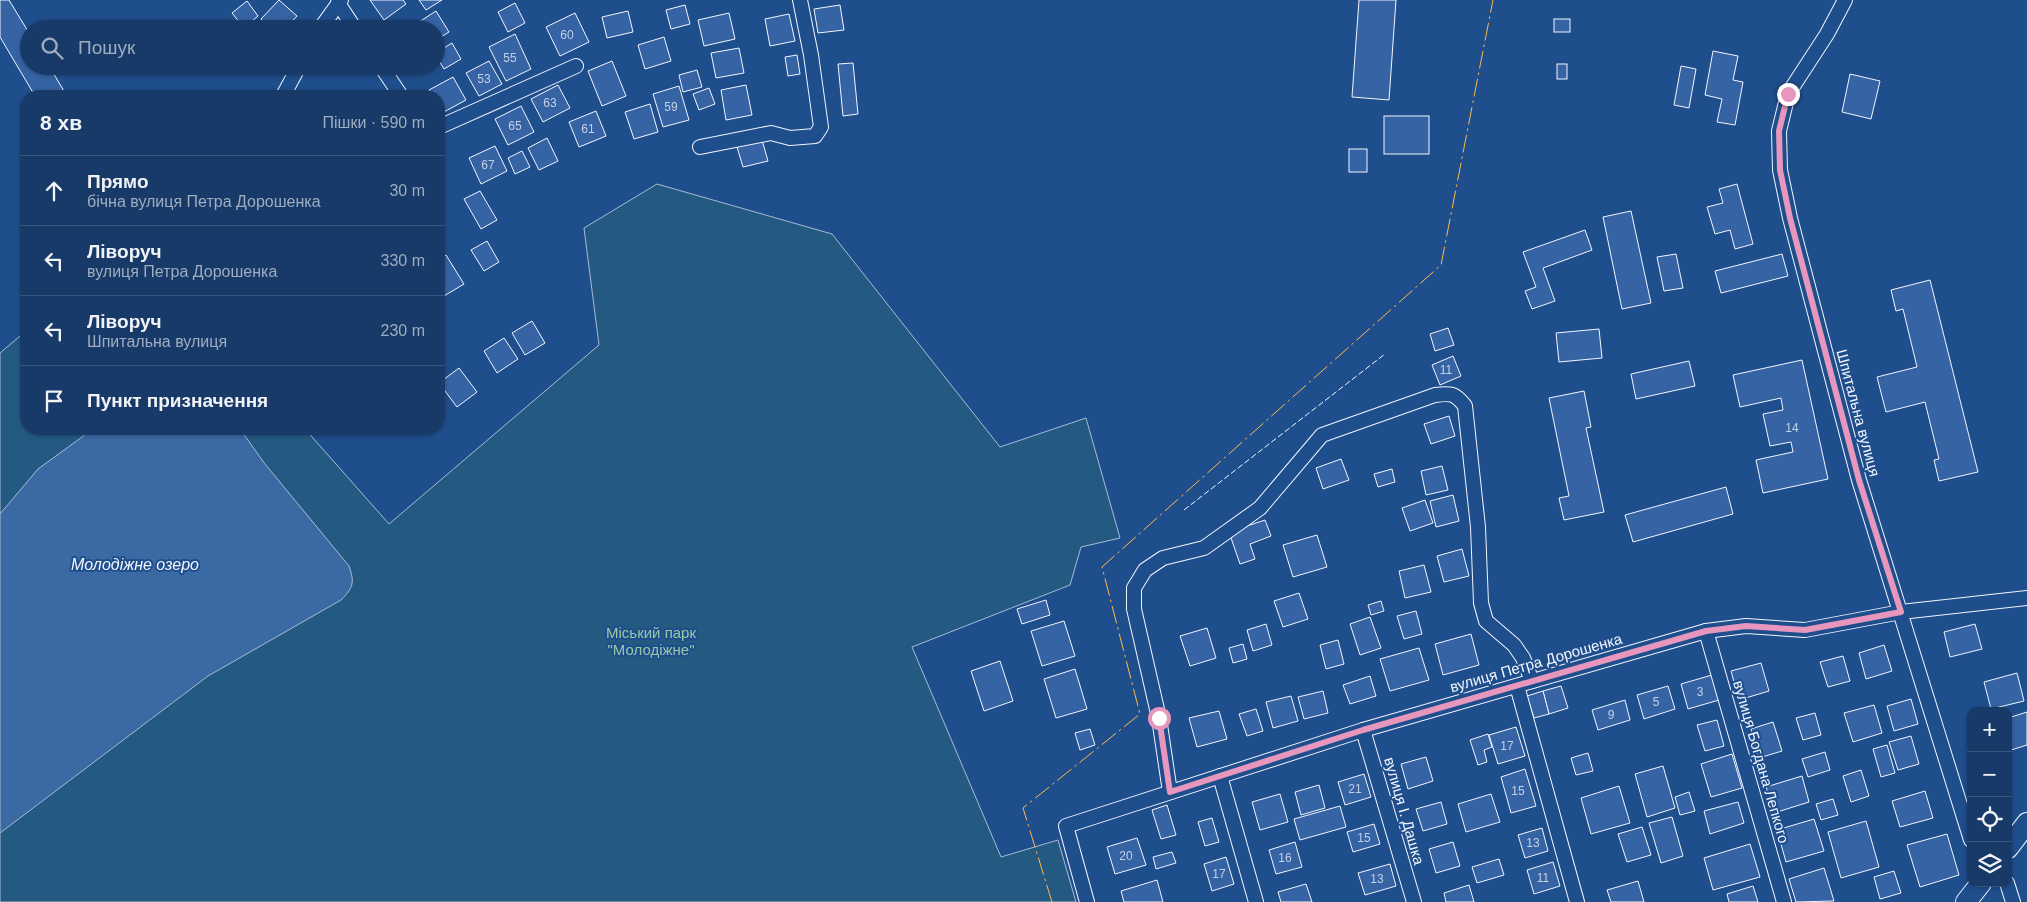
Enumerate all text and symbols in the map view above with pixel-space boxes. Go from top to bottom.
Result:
search box [20,20,445,75]
house number: 60 [560,28,574,42]
icon: search [38,34,66,62]
text: Пошук [78,37,135,58]
house number: 55 [503,51,517,65]
house number: 53 [477,72,491,86]
route end [1777,83,1800,106]
house number: 63 [543,96,557,110]
house number: 59 [664,100,678,114]
text: 8 хв [40,111,82,134]
text: Пішки · 590 m [322,114,425,131]
house number: 65 [508,119,522,133]
house number: 61 [581,122,595,136]
house number: 67 [481,158,495,172]
text: Прямо [87,171,149,192]
icon: ahead [40,177,68,205]
text: 30 m [389,182,425,199]
text: бічна вулиця Петра Дорошенка [87,193,321,210]
text: Ліворуч [87,241,162,262]
icon: left [40,247,68,275]
text: 330 m [381,252,425,269]
text: вулиця Петра Дорошенка [87,263,277,280]
text: Ліворуч [87,311,162,332]
icon: left [40,317,68,345]
text: 230 m [381,322,425,339]
text: Шпитальна вулиця [87,333,227,350]
street label: Шпитальна вулиця [1833,347,1884,478]
house number: 11 [1440,363,1453,377]
icon: arrive [40,387,68,415]
text: Пункт призначення [87,390,268,411]
house number: 14 [1785,421,1799,435]
water label: Молодіжне озеро [71,556,199,573]
park label: Міський парк "Молодіжне" [606,624,696,658]
street label: вулиця Петра Дорошенка [1448,630,1625,695]
street label: вулиця Богдана Лепкого [1730,679,1793,845]
house number: 3 [1697,685,1704,699]
house number: 5 [1653,695,1660,709]
route start [1148,707,1171,730]
map controls [1967,707,2012,887]
button: + [1967,707,2012,752]
house number: 9 [1608,708,1615,722]
house number: 17 [1500,739,1514,753]
button: − [1967,752,2012,797]
street label: вулиця І. Дашка [1381,755,1428,867]
house number: 21 [1348,782,1362,796]
house number: 15 [1511,784,1525,798]
button: locate [1967,797,2012,842]
house number: 15 [1357,831,1371,845]
house number: 13 [1526,836,1540,850]
button: layers [1967,842,2012,887]
house number: 20 [1119,849,1133,863]
house number: 16 [1278,851,1292,865]
house number: 17 [1212,867,1226,881]
house number: 11 [1537,871,1550,885]
house number: 13 [1370,872,1384,886]

